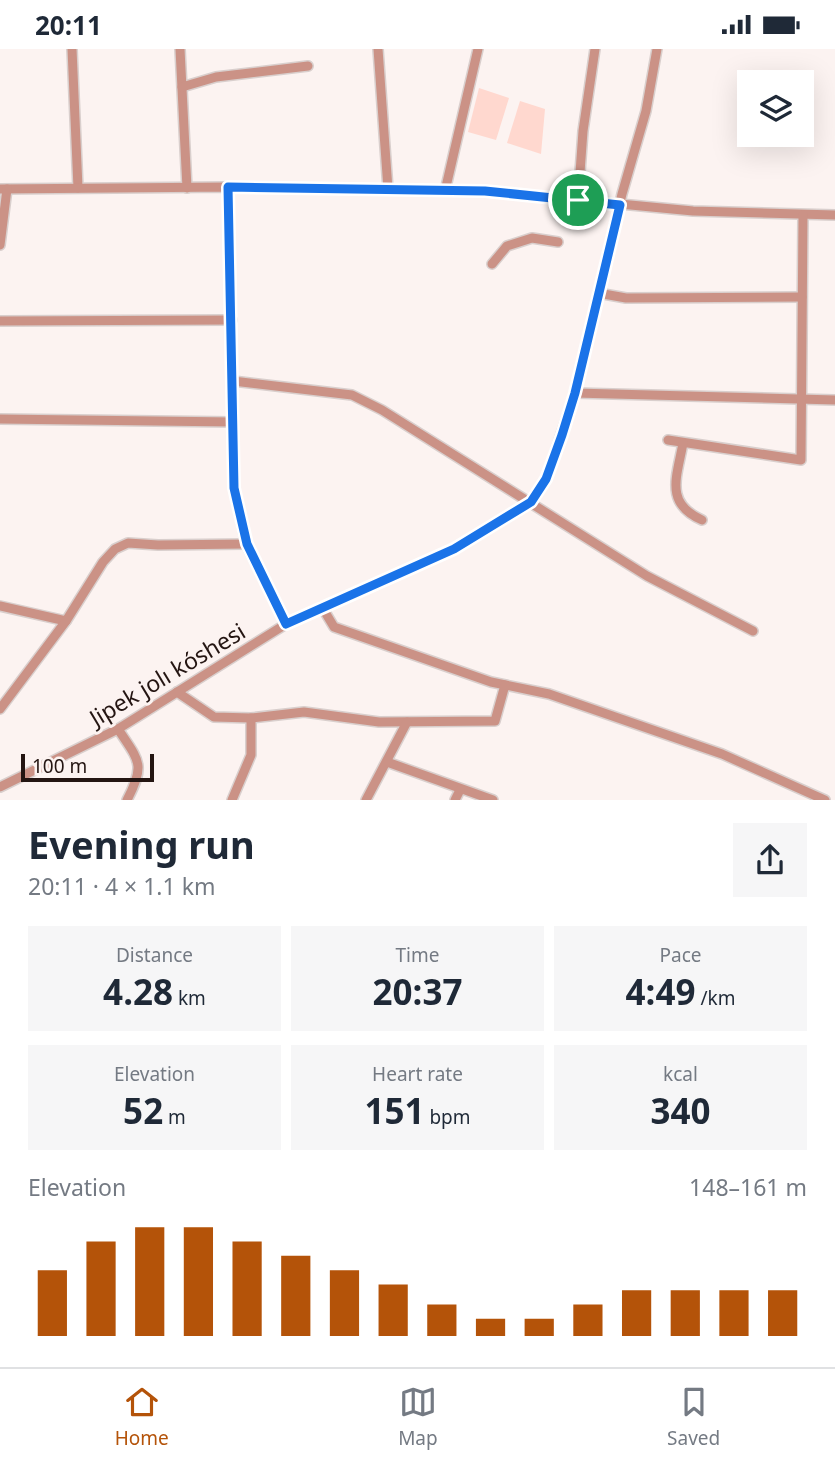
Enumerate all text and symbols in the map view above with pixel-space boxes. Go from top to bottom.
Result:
text: 20:11 [35,7,102,43]
map controls [737,70,814,147]
button: layers [737,70,814,147]
pin [548,170,608,230]
icon: arrive [559,181,597,219]
street label: Jipek jolı kóshesi [81,615,251,734]
scale bar [21,751,154,783]
text: 100 m [32,753,87,779]
text: Evening run [28,818,255,870]
button: share [733,823,807,897]
text: 20:11 · 4 × 1.1 km [28,870,215,902]
text: Distance [116,942,193,968]
text: Time [396,942,439,968]
text: Pace [660,942,702,968]
text: 4.28 [103,968,173,1015]
text: 20:37 [373,968,462,1015]
text: 4:49 [626,968,695,1015]
text: km [173,985,206,1011]
text: /km [695,985,735,1011]
text: Elevation [114,1061,195,1087]
text: Heart rate [372,1061,463,1087]
text: kcal [663,1061,698,1087]
text: 52 [123,1087,163,1134]
text: 151 [364,1087,424,1134]
text: 340 [650,1087,711,1134]
text: m [163,1104,186,1130]
text: bpm [424,1104,471,1130]
text: Elevation [28,1171,126,1203]
text: 148–161 m [689,1171,807,1203]
tab: Home [115,1383,169,1451]
tab: Map [398,1383,438,1451]
tab: Saved [667,1383,720,1451]

